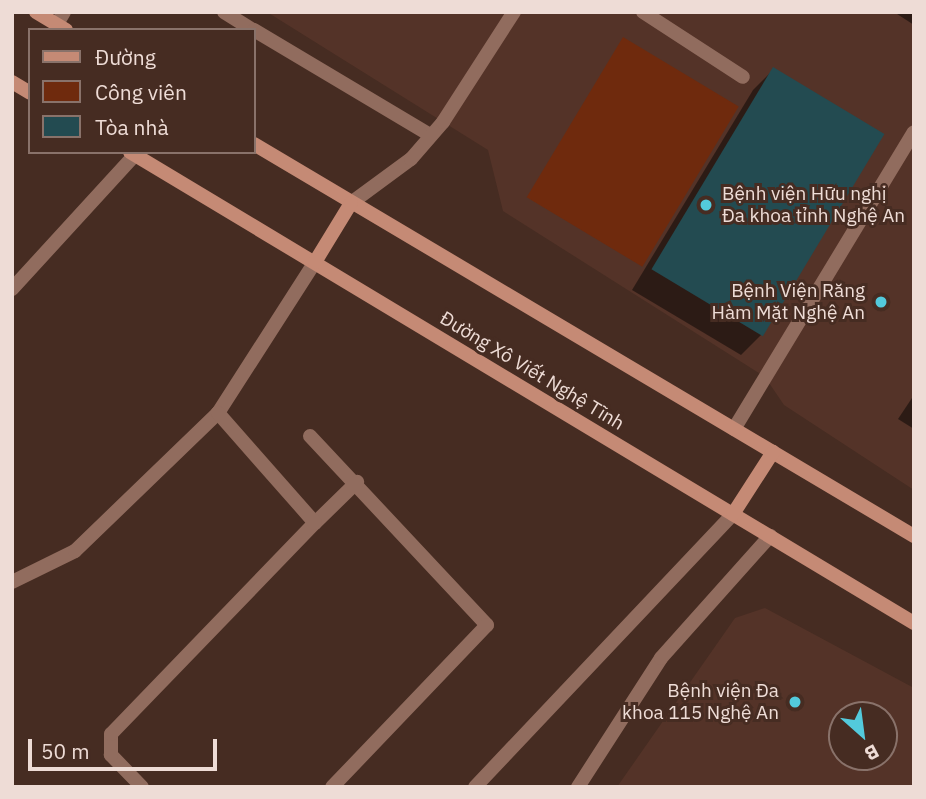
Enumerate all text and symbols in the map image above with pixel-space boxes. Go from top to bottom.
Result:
legend [28,28,256,154]
text: Đường [95,43,156,71]
text: Công viên [95,78,187,106]
text: Tòa nhà [95,113,169,141]
place label: Bệnh viện Hữu nghị Đa khoa tỉnh Nghệ An [722,183,905,227]
marker: Bệnh viện Hữu nghị Đa khoa tỉnh Nghệ An [696,195,716,215]
place label: Bệnh Viện Răng Hàm Mặt Nghệ An [711,280,865,324]
marker: Bệnh Viện Răng Hàm Mặt Nghệ An [871,292,891,312]
street label: Đường Xô Viết Nghệ Tĩnh [436,307,628,435]
place label: Bệnh viện Đa khoa 115 Nghệ An [622,680,779,724]
marker: Bệnh viện Đa khoa 115 Nghệ An [785,692,805,712]
north arrow [828,701,898,771]
scale bar [32,726,220,770]
text: 50 m [41,737,90,765]
text: B [861,739,883,766]

